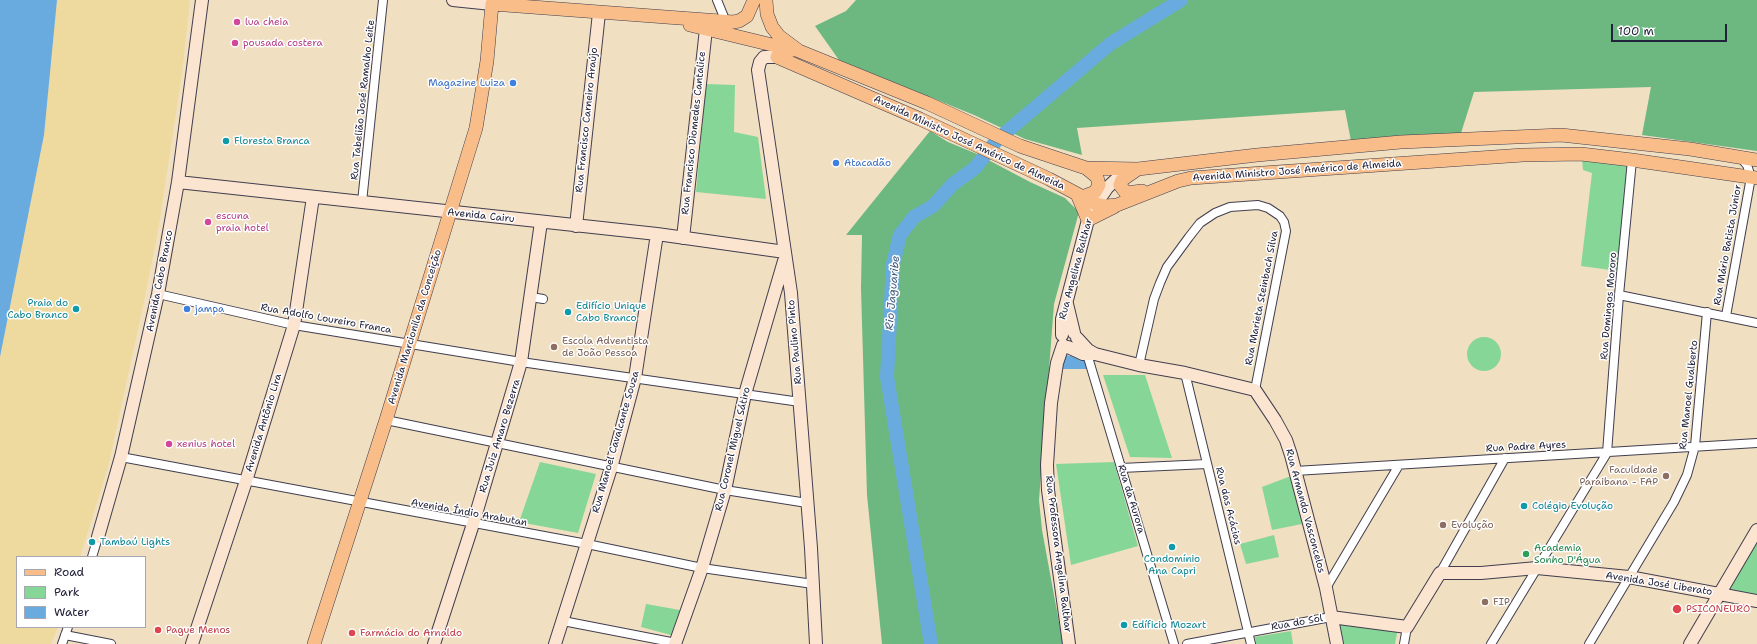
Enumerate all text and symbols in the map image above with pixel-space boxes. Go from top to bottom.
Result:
place label: lua cheia [245,16,288,28]
scale bar [1613,16,1729,42]
marker: lua cheia [232,17,242,27]
street label: Rua Tabelião José Ramalho Leite [349,19,377,181]
text: 100 m [1618,23,1654,39]
place label: pousada costera [243,37,323,49]
marker: pousada costera [230,38,240,48]
street label: Rua Francisco Carneiro Araújo [573,47,601,193]
street label: Rua Francisco Diomedes Cantalice [679,51,709,215]
place label: Magazine Luiza [428,77,505,89]
marker: Magazine Luiza [508,78,518,88]
street label: Avenida Ministro José Américo de Almeida [872,93,1066,193]
place label: Floresta Branca [234,135,310,147]
marker: Floresta Branca [221,136,231,146]
place label: Atacadão [844,157,891,169]
marker: Atacadão [831,158,841,168]
street label: Avenida Ministro José Américo de Almeida [1192,158,1402,184]
street label: Rua Mário Batista Júnior [1711,184,1745,306]
street label: Avenida Cairu [447,206,515,226]
place label: escuna praia hotel [216,210,269,234]
marker: escuna praia hotel [203,217,213,227]
street label: Rua Angelina Balthar [1057,217,1095,321]
street label: Avenida Cabo Branco [144,229,176,333]
street label: Rua Marieta Steinbach Silva [1243,230,1281,366]
street label: Avenida Marcionila da Conceição [386,248,444,406]
street label: Rua Domingos Mororo [1598,252,1620,360]
water label: Rio Jaguaribe [883,255,903,331]
place label: Praia do Cabo Branco [7,297,68,320]
street label: Rua Paulino Pinto [785,299,805,385]
place label: Edifício Unique Cabo Branco [576,300,646,324]
street label: Rua Adolfo Loureiro Franca [260,302,392,336]
place label: jampa [195,303,224,315]
marker: Praia do Cabo Branco [71,304,81,314]
marker: jampa [182,304,192,314]
marker: Edifício Unique Cabo Branco [563,307,573,317]
place label: Escola Adventista de João Pessoa [562,335,649,358]
street label: Rua Manoel Gualberto [1677,340,1701,450]
marker: Escola Adventista de João Pessoa [549,342,559,352]
street label: Rua Manoel Cavalcante Souza [590,370,642,514]
street label: Avenida Antônio Lira [243,372,285,474]
street label: Rua Juiz Amaro Bezerra [477,378,523,494]
street label: Rua Coronel Miguel Sátiro [713,386,753,512]
place label: xenius hotel [177,438,235,450]
marker: xenius hotel [164,439,174,449]
street label: Rua Padre Ayres [1486,439,1566,455]
street label: Rua Armando Vasconcelos [1283,448,1327,574]
street label: Rua da Aurora [1115,463,1147,535]
place label: Faculdade Paraibana - FAP [1580,464,1658,488]
street label: Rua das Acácias [1213,466,1243,546]
marker: Faculdade Paraibana - FAP [1661,471,1671,481]
street label: Rua Professora Angelina Balthar [1042,475,1074,633]
street label: Avenida Índio Arabutan [410,497,528,529]
place label: Colégio Evolução [1532,500,1613,512]
marker: Colégio Evolução [1519,501,1529,511]
place label: Evolução [1451,519,1494,531]
marker: Evolução [1438,520,1448,530]
place label: Tambaú Lights [100,536,170,548]
marker: Tambaú Lights [87,537,97,547]
marker: Condomínio Ana Capri [1167,542,1177,552]
place label: Academia Sonho D'Água [1534,542,1601,566]
marker: Academia Sonho D'Água [1521,549,1531,559]
place label: Condomínio Ana Capri [1144,553,1200,576]
legend [16,556,146,628]
text: Road [54,564,84,580]
street label: Avenida José Liberato [1605,570,1713,598]
text: Park [54,584,80,600]
place label: FIP [1493,596,1510,608]
marker: FIP [1480,597,1490,607]
marker: PSICONEURO [1671,603,1683,615]
place label: PSICONEURO [1686,603,1750,615]
text: Water [54,604,89,620]
street label: Rua do Sol [1270,613,1324,633]
place label: Edíficio Mozart [1132,619,1206,631]
marker: Edíficio Mozart [1119,620,1129,630]
place label: Pague Menos [166,624,230,636]
marker: Pague Menos [153,625,163,635]
place label: Farmácia do Arnaldo [360,627,462,639]
marker: Farmácia do Arnaldo [347,628,357,638]

